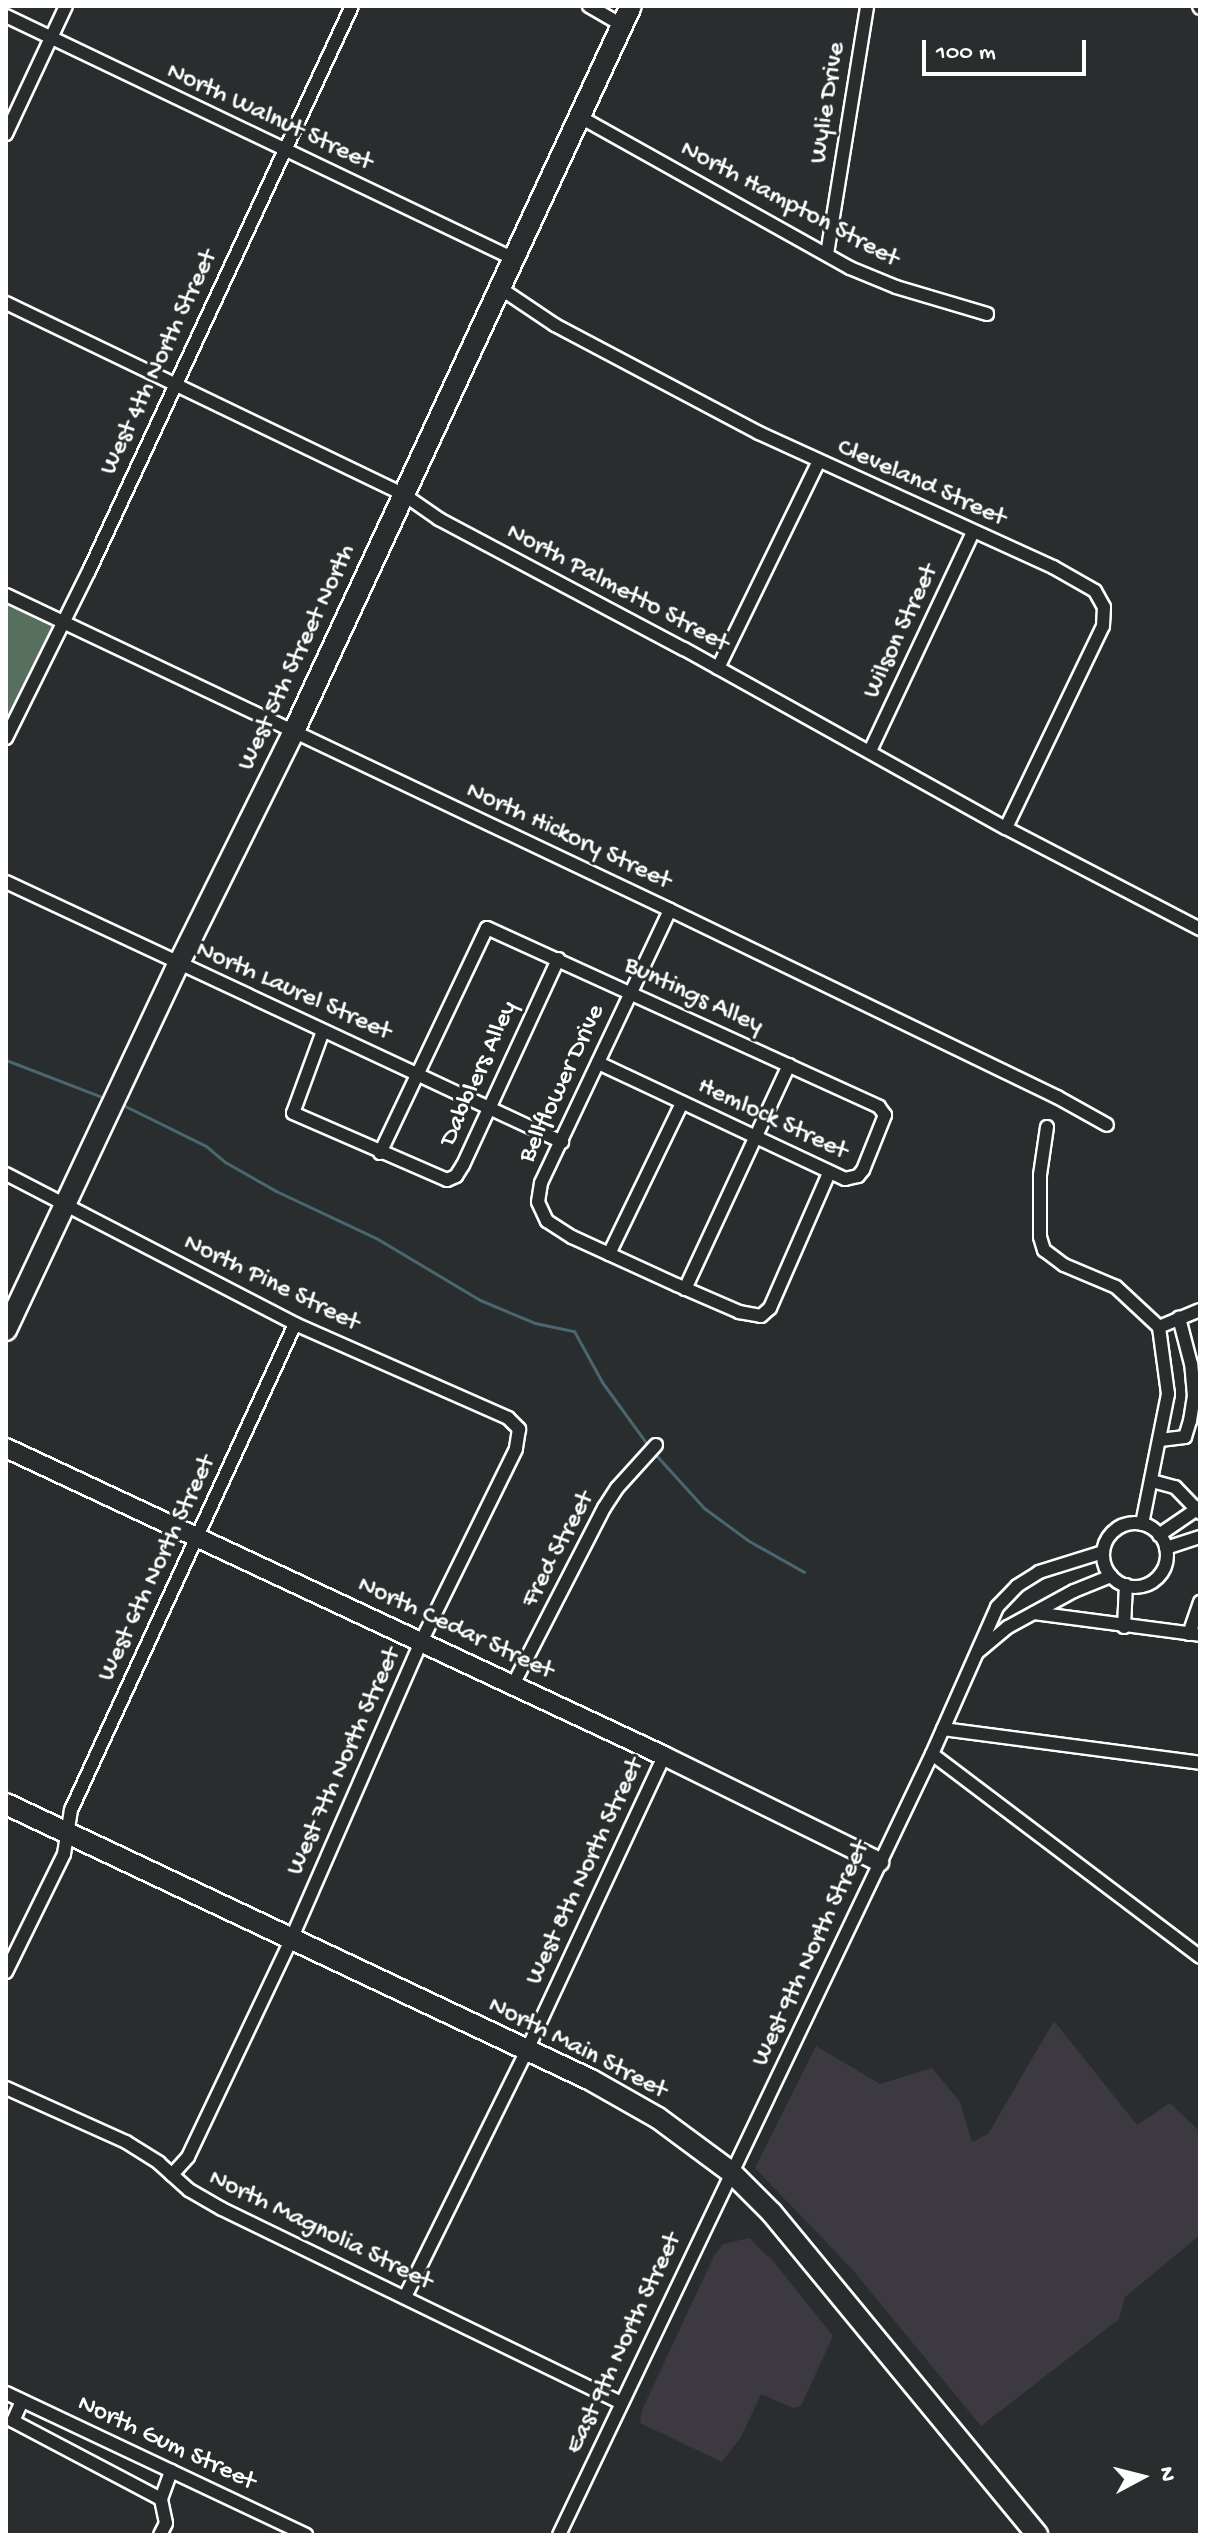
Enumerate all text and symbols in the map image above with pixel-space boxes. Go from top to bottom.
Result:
scale bar [926,24,1090,74]
text: 100 m [936,39,996,68]
street label: Wylie Drive [804,40,854,166]
street label: North Walnut Street [161,57,377,179]
street label: North Hampton Street [674,134,904,276]
street label: West 4th North Street [94,246,226,480]
street label: Cleveland Street [832,433,1010,535]
street label: North Palmetto Street [501,517,733,661]
street label: West 5th Street North [232,540,364,776]
street label: Wilson Street [857,560,947,704]
street label: North Hickory Street [461,776,675,898]
street label: North Laurel Street [191,935,395,1049]
street label: Buntings Alley [618,951,768,1043]
street label: Dabblers Alley [434,996,526,1152]
street label: Bellflower Drive [513,1000,613,1168]
street label: Hemlock Street [692,1072,852,1168]
street label: North Pine Street [178,1228,364,1340]
street label: West 6th North Street [92,1451,224,1687]
street label: Fred Street [515,1487,603,1613]
street label: North Cedar Street [352,1570,558,1688]
street label: West 7th North Street [281,1643,409,1881]
street label: West 8th North Street [520,1754,652,1990]
street label: West 9th North Street [746,1836,878,2072]
street label: North Main Street [482,1991,672,2107]
street label: North Magnolia Street [203,2163,437,2299]
street label: East 9th North Street [560,2228,690,2460]
street label: North Gum Street [72,2389,260,2499]
north arrow [1102,2437,1182,2517]
text: N [1152,2465,1180,2483]

